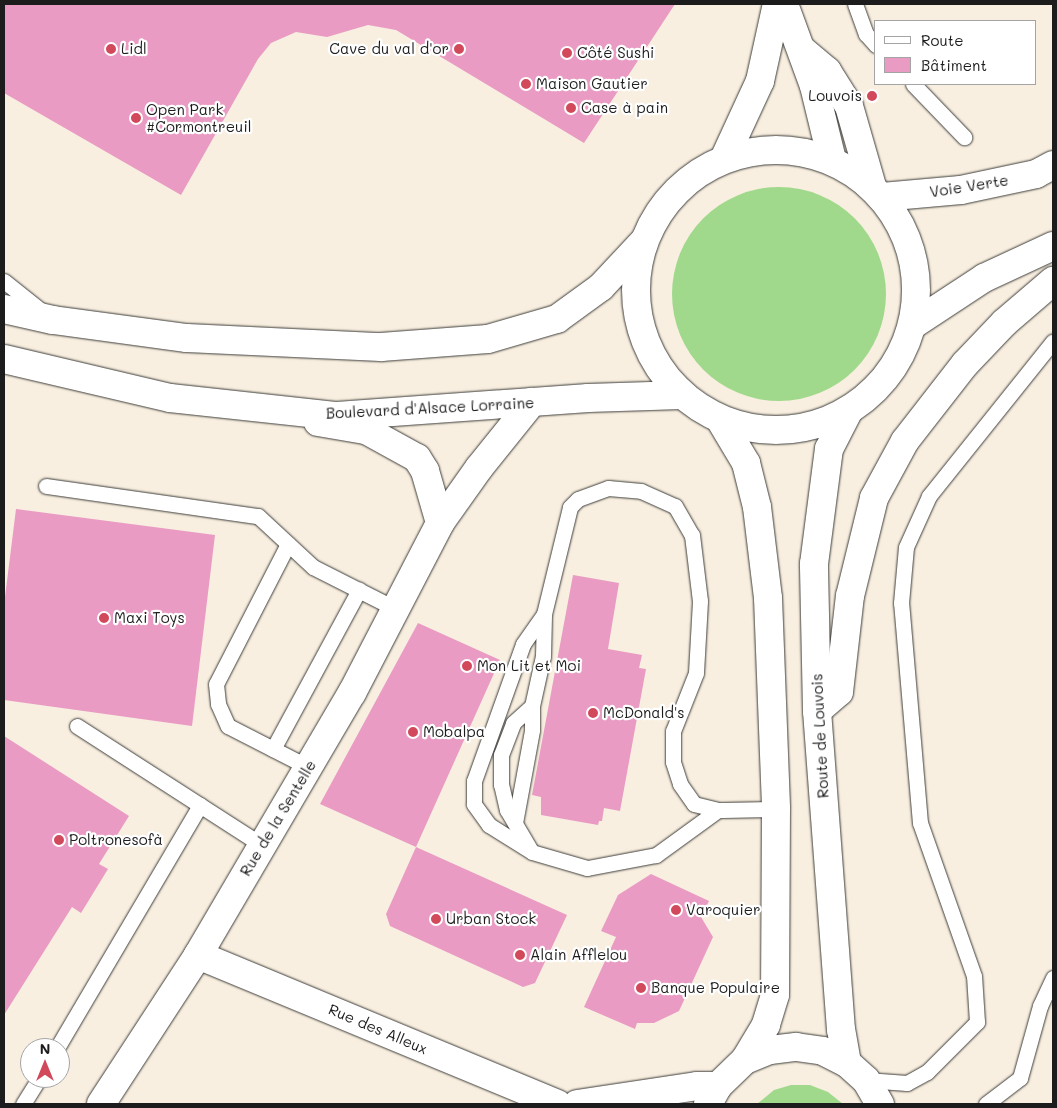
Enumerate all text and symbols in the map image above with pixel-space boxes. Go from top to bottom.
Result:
legend [874,20,1037,85]
text: Route [921,30,964,50]
place label: Lidl [121,40,147,58]
place label: Cave du val d'or [329,40,449,58]
marker: Lidl [105,43,117,55]
marker: Cave du val d'or [453,43,465,55]
place label: Côté Sushi [577,44,654,62]
marker: Côté Sushi [561,47,573,59]
text: Bâtiment [921,55,987,75]
place label: Maison Gautier [536,75,648,93]
marker: Maison Gautier [520,78,532,90]
place label: Louvois [808,87,862,105]
marker: Louvois [866,90,878,102]
place label: Case à pain [581,99,668,117]
place label: Open Park #Cormontreuil [146,100,251,135]
marker: Case à pain [565,102,577,114]
marker: Open Park #Cormontreuil [130,112,142,124]
street label: Voie Verte [928,171,1010,201]
street label: Boulevard d'Alsace Lorraine [325,394,535,422]
place label: Maxi Toys [114,609,185,627]
marker: Maxi Toys [98,612,110,624]
place label: Mon Lit et Moi [477,657,581,675]
marker: Mon Lit et Moi [461,660,473,672]
street label: Route de Louvois [808,673,832,799]
place label: McDonald's [603,704,685,722]
marker: McDonald's [587,707,599,719]
place label: Mobalpa [423,723,485,741]
marker: Mobalpa [407,726,419,738]
street label: Rue de la Sentelle [236,757,320,879]
place label: Poltronesofà [69,831,163,849]
marker: Poltronesofà [53,834,65,846]
place label: Varoquier [686,901,761,919]
marker: Varoquier [670,904,682,916]
place label: Urban Stock [446,910,536,928]
marker: Urban Stock [430,913,442,925]
place label: Alain Afflelou [530,946,627,964]
marker: Alain Afflelou [514,949,526,961]
place label: Banque Populaire [651,979,780,997]
marker: Banque Populaire [635,982,647,994]
street label: Rue des Alleux [326,1000,430,1058]
north arrow [20,1038,70,1088]
text: N [40,1039,50,1058]

